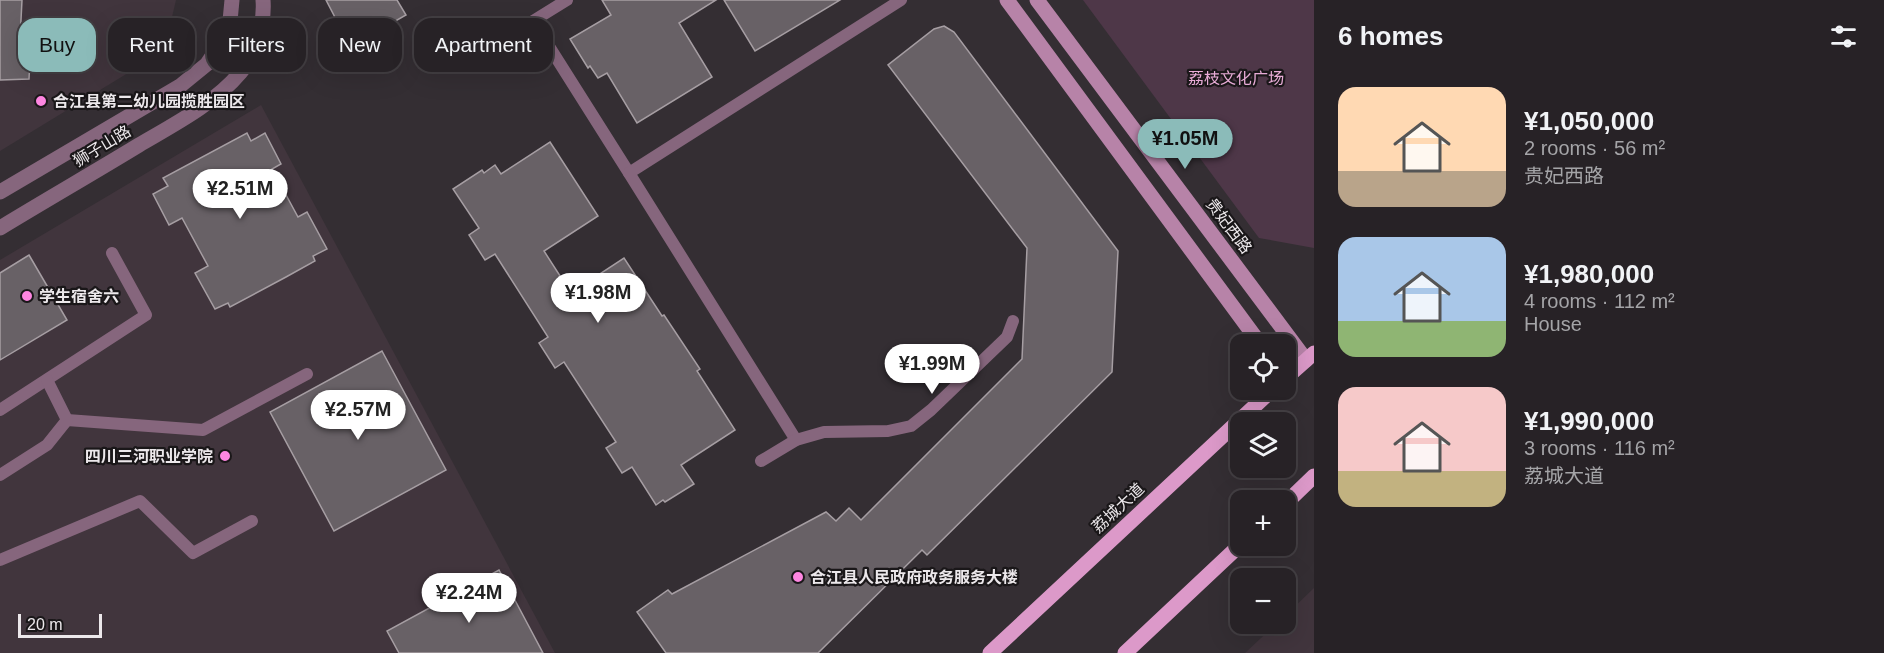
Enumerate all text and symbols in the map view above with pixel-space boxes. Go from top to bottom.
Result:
chip: Buy [18,18,96,72]
chip: Rent [108,18,195,72]
chip: Filters [207,18,306,72]
chip: New [318,18,402,72]
chip: Apartment [414,18,553,72]
icon: filters [1827,20,1860,53]
text: 6 homes [1338,21,1444,51]
park label: 荔枝文化广场 [1188,70,1284,87]
place label: 合江县第二幼儿园揽胜园区 [53,92,245,110]
marker: 合江县第二幼儿园揽胜园区 [34,94,48,108]
text: ¥1,050,000 [1524,106,1654,136]
icon: home [1386,111,1458,183]
pin: ¥1.05M [1136,119,1234,170]
street label: 狮子山路 [70,122,134,170]
text: ¥1.05M [1152,127,1218,149]
text: 2 rooms · 56 m² [1524,137,1665,159]
text: 贵妃西路 [1524,165,1604,187]
pin: ¥2.51M [191,169,289,220]
text: ¥2.51M [207,177,273,199]
street label: 贵妃西路 [1203,195,1255,257]
text: ¥1,980,000 [1524,259,1654,289]
icon: home [1386,261,1458,333]
pin: ¥1.98M [549,273,647,324]
text: ¥1.98M [565,281,631,303]
place label: 学生宿舍六 [39,288,119,305]
marker: 学生宿舍六 [20,289,34,303]
text: 4 rooms · 112 m² [1524,290,1675,312]
text: House [1524,313,1582,335]
map controls [1230,334,1296,634]
button: locate [1230,334,1296,400]
pin: ¥1.99M [883,344,981,395]
text: ¥1.99M [899,352,965,374]
pin: ¥2.57M [309,390,407,441]
text: ¥2.57M [325,398,391,420]
text: ¥1,990,000 [1524,406,1654,436]
icon: home [1386,411,1458,483]
button: layers [1230,412,1296,478]
text: 3 rooms · 116 m² [1524,437,1675,459]
place label: 四川三河职业学院 [85,448,213,465]
marker: 四川三河职业学院 [218,449,232,463]
text: 荔城大道 [1524,465,1604,487]
street label: 荔城大道 [1089,480,1147,536]
button: + [1230,490,1296,556]
button: − [1230,568,1296,634]
place label: 合江县人民政府政务服务大楼 [810,569,1018,586]
marker: 合江县人民政府政务服务大楼 [791,570,805,584]
pin: ¥2.24M [420,573,518,624]
text: ¥2.24M [436,581,502,603]
scale bar [18,611,102,638]
text: 20 m [27,616,63,633]

